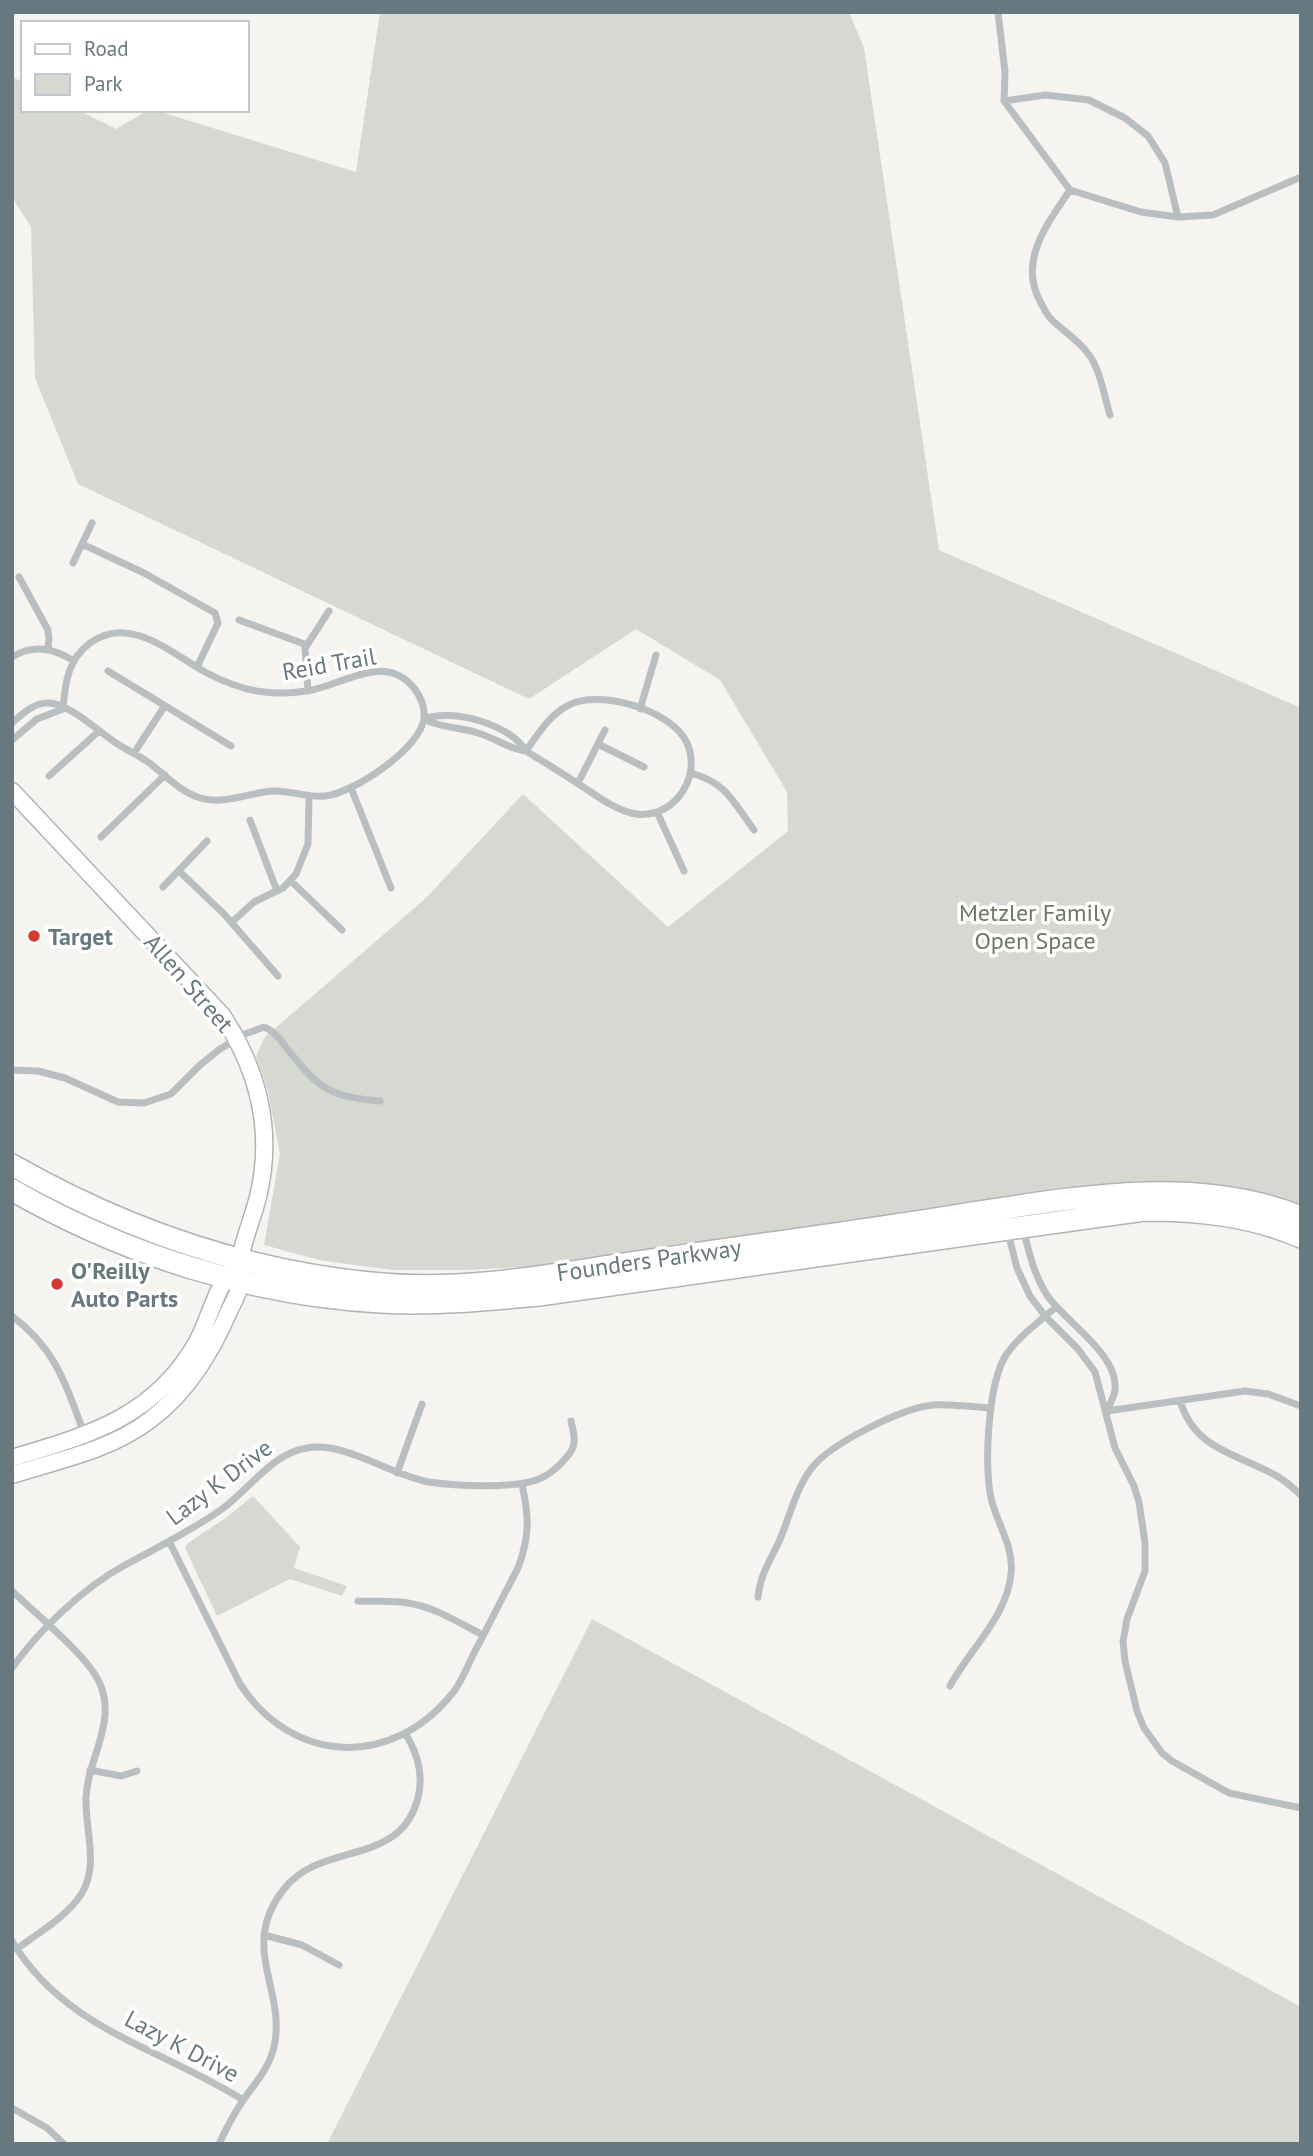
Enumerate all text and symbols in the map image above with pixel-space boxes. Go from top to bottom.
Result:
legend [21,21,248,112]
text: Road [84,35,128,62]
text: Park [84,70,123,97]
street label: Reid Trail [280,641,378,687]
park label: Metzler Family Open Space [959,897,1111,956]
place label: Target [48,921,113,952]
street label: Allen Street [138,927,240,1039]
marker: Target [26,928,42,944]
street label: Founders Parkway [555,1232,743,1288]
place label: O'Reilly Auto Parts [71,1255,178,1314]
marker: O'Reilly Auto Parts [49,1276,65,1292]
street label: Lazy K Drive [160,1432,278,1532]
street label: Lazy K Drive [119,2003,245,2089]

